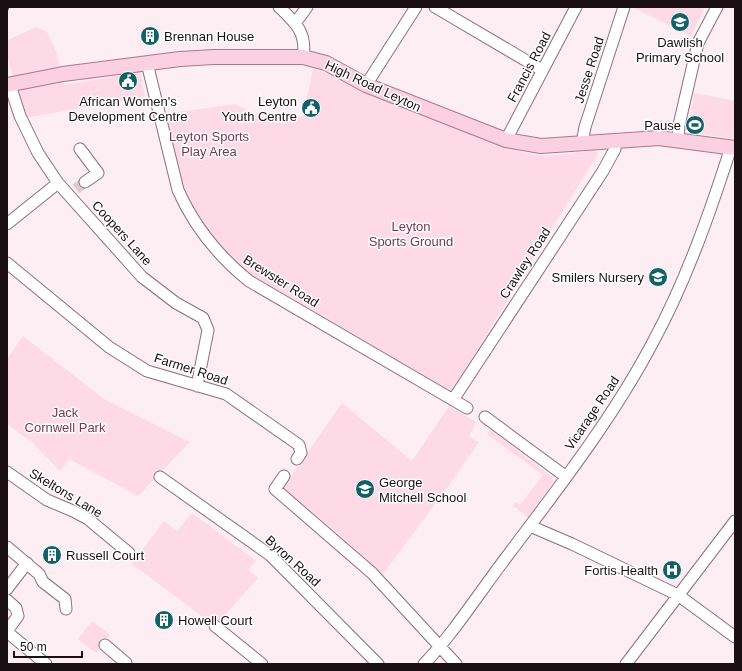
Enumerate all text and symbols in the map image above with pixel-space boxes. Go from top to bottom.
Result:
school or university icon: Dawlish Primary School [669,11,691,33]
building icon: Brennan House [139,25,161,47]
place label: Brennan House [164,29,254,44]
street label: Francis Road [504,29,554,105]
street label: Jesse Road [571,35,607,105]
place label: Dawlish Primary School [636,35,724,65]
street label: High Road Leyton [323,57,423,115]
public building icon: African Women's Development Centre [117,70,139,92]
place label: African Women's Development Centre [68,94,188,124]
place label: Leyton Youth Centre [222,94,297,124]
public building icon: Leyton Youth Centre [300,97,322,119]
sports icon: Pause [684,114,706,136]
place label: Pause [644,118,681,133]
park label: Leyton Sports Play Area [169,129,250,159]
street label: Coopers Lane [89,198,155,268]
park label: Leyton Sports Ground [369,219,453,249]
street label: Crawley Road [496,225,554,301]
street label: Brewster Road [241,252,321,310]
school or university icon: Smilers Nursery [647,266,669,288]
place label: Smilers Nursery [552,270,644,285]
street label: Farmer Road [152,350,230,388]
street label: Vicarage Road [562,373,622,453]
park label: Jack Cornwell Park [25,405,106,435]
street label: Skeltons Lane [27,465,105,521]
place label: George Mitchell School [379,475,467,505]
school or university icon: George Mitchell School [354,478,376,500]
street label: Byron Road [262,532,324,590]
building icon: Russell Court [41,544,63,566]
place label: Russell Court [66,548,144,563]
hospital icon: Fortis Health [661,559,683,581]
place label: Fortis Health [584,563,658,578]
building icon: Howell Court [153,609,175,631]
place label: Howell Court [178,613,253,628]
scale bar [14,633,82,659]
text: 50 m [20,640,47,654]

